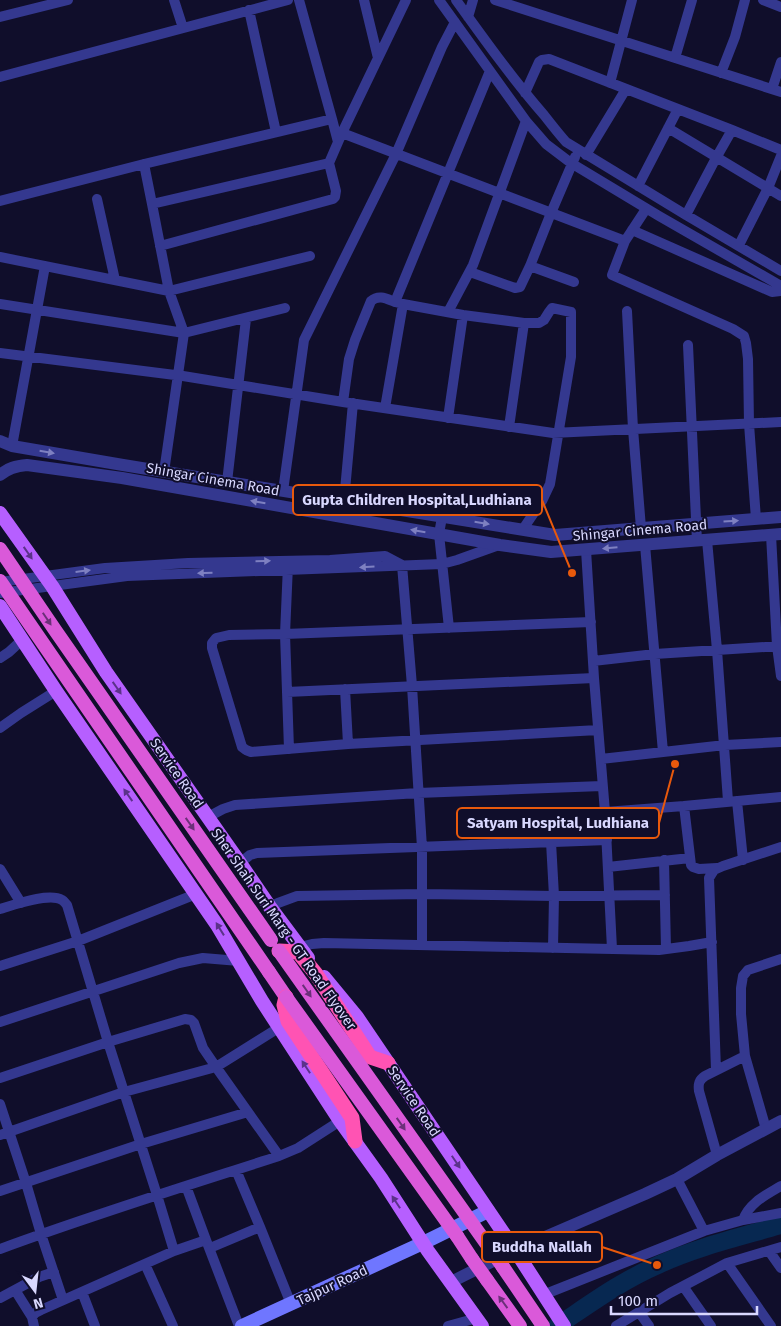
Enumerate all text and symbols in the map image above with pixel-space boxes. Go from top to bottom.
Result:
one-way arrow [40,449,56,457]
street label: Shingar Cinema Road [145,459,281,500]
callout: Gupta Children Hospital,Ludhiana [293,485,542,515]
text: Gupta Children Hospital,Ludhiana [302,491,532,509]
one-way arrow [249,498,265,506]
street label: Shingar Cinema Road [572,516,708,545]
one-way arrow [723,517,739,525]
one-way arrow [475,519,491,527]
one-way arrow [409,526,425,534]
one-way arrow [602,544,618,552]
one-way arrow [23,546,33,560]
one-way arrow [255,557,271,565]
one-way arrow [359,563,375,571]
one-way arrow [75,567,91,575]
one-way arrow [196,569,212,577]
one-way arrow [42,612,52,625]
one-way arrow [112,682,122,695]
street label: Service Road [146,735,207,812]
one-way arrow [123,788,133,802]
callout: Satyam Hospital, Ludhiana [457,808,659,838]
text: Satyam Hospital, Ludhiana [467,814,649,832]
one-way arrow [185,817,195,831]
street label: Sher Shah Suri Marg - GT Road Flyover [207,825,360,1034]
one-way arrow [215,923,225,936]
one-way arrow [302,984,312,998]
one-way arrow [301,1061,311,1074]
street label: Service Road [384,1063,443,1140]
one-way arrow [396,1117,406,1131]
one-way arrow [451,1156,460,1169]
one-way arrow [391,1196,401,1209]
callout: Buddha Nallah [482,1232,602,1262]
text: Buddha Nallah [492,1238,592,1256]
street label: Tajpur Road [294,1262,370,1309]
north arrow [10,1266,60,1316]
scale bar [611,1284,757,1316]
text: 100 m [618,1292,658,1310]
text: N [32,1294,45,1312]
one-way arrow [498,1295,508,1309]

